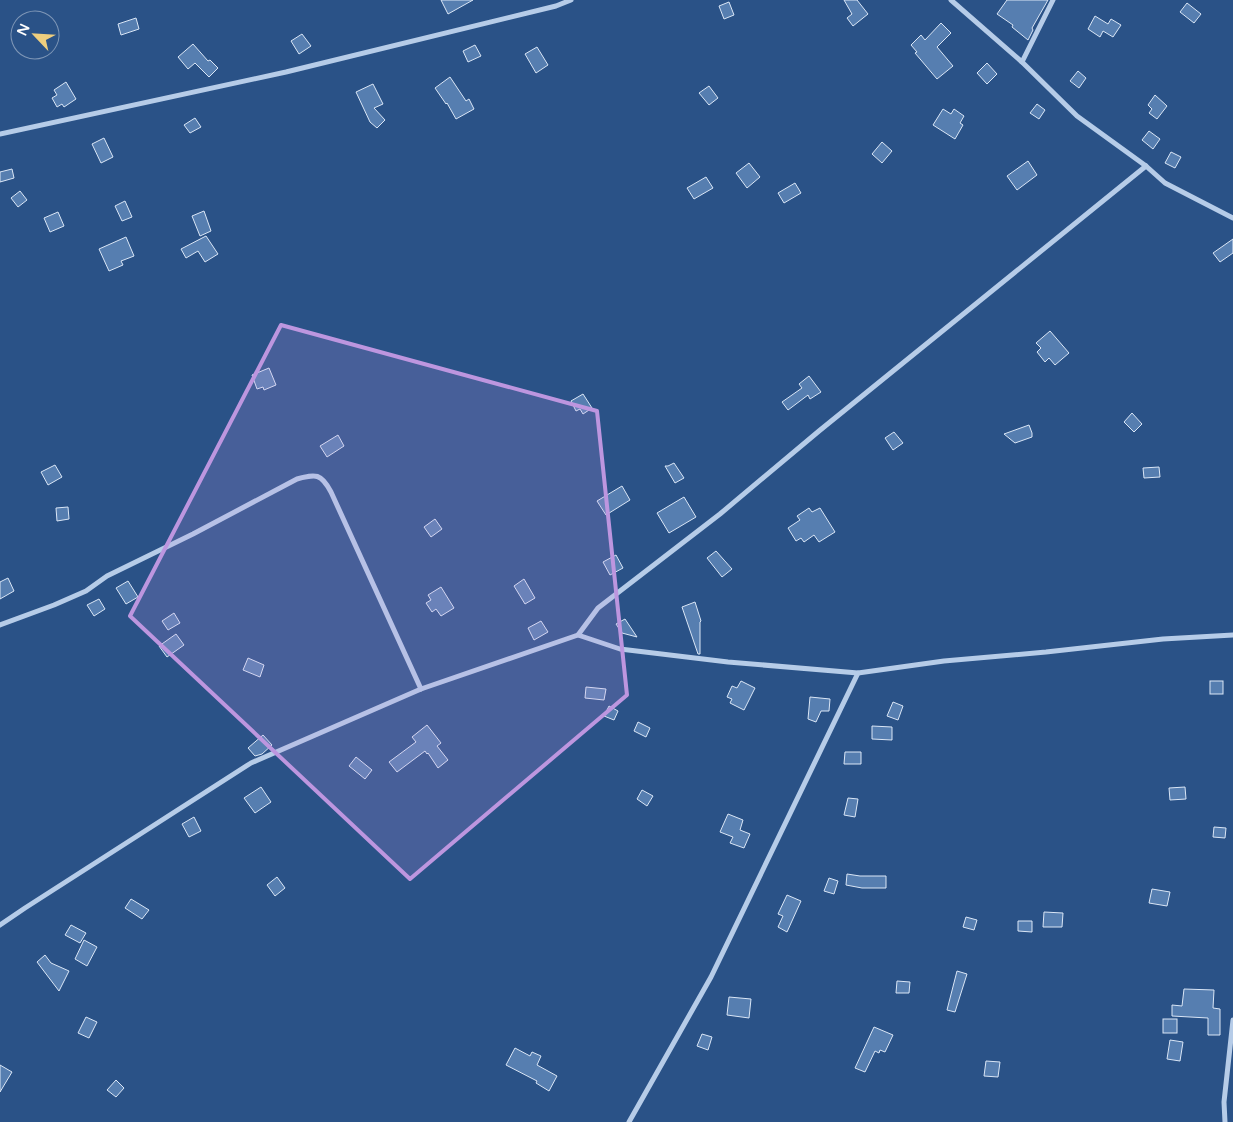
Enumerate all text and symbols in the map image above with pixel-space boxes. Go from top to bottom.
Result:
north arrow [10,10,60,60]
text: N [14,21,34,38]

